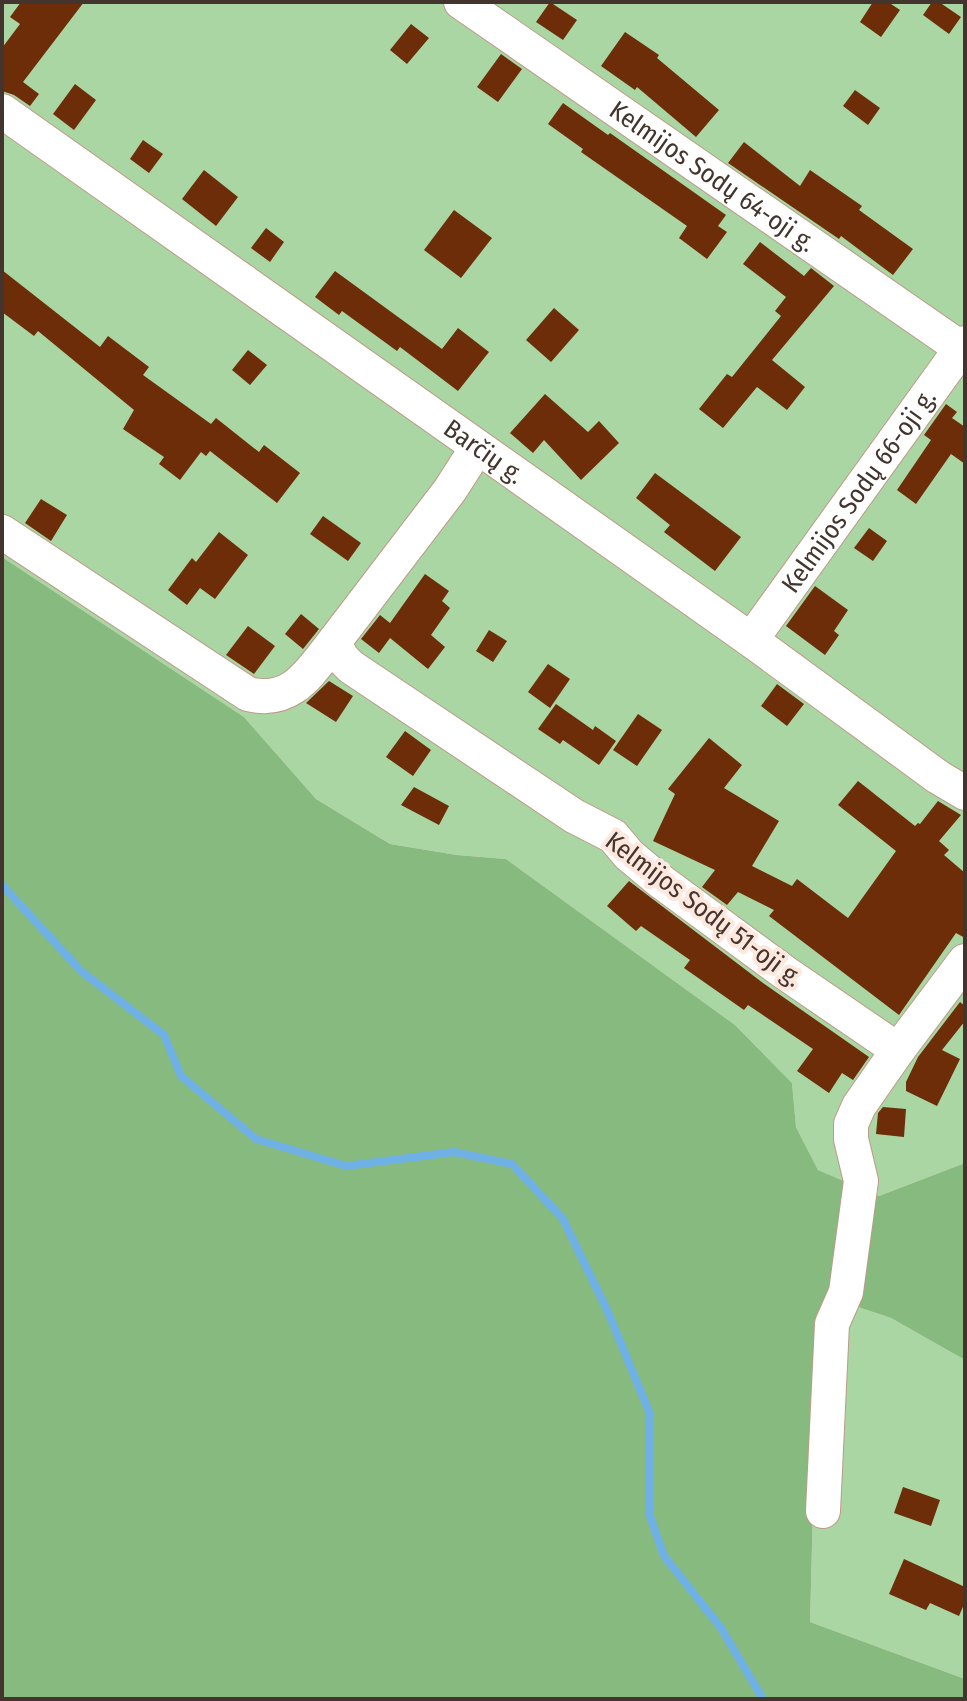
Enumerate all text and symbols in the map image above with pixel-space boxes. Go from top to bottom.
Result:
street label: Kelmijos Sodų 64-oji g. [603,95,821,259]
street label: Kelmijos Sodų 66-oji g. [775,383,943,599]
street label: Barčių g. [438,413,530,491]
street label: Kelmijos Sodų 51-oji g. [599,825,808,993]

